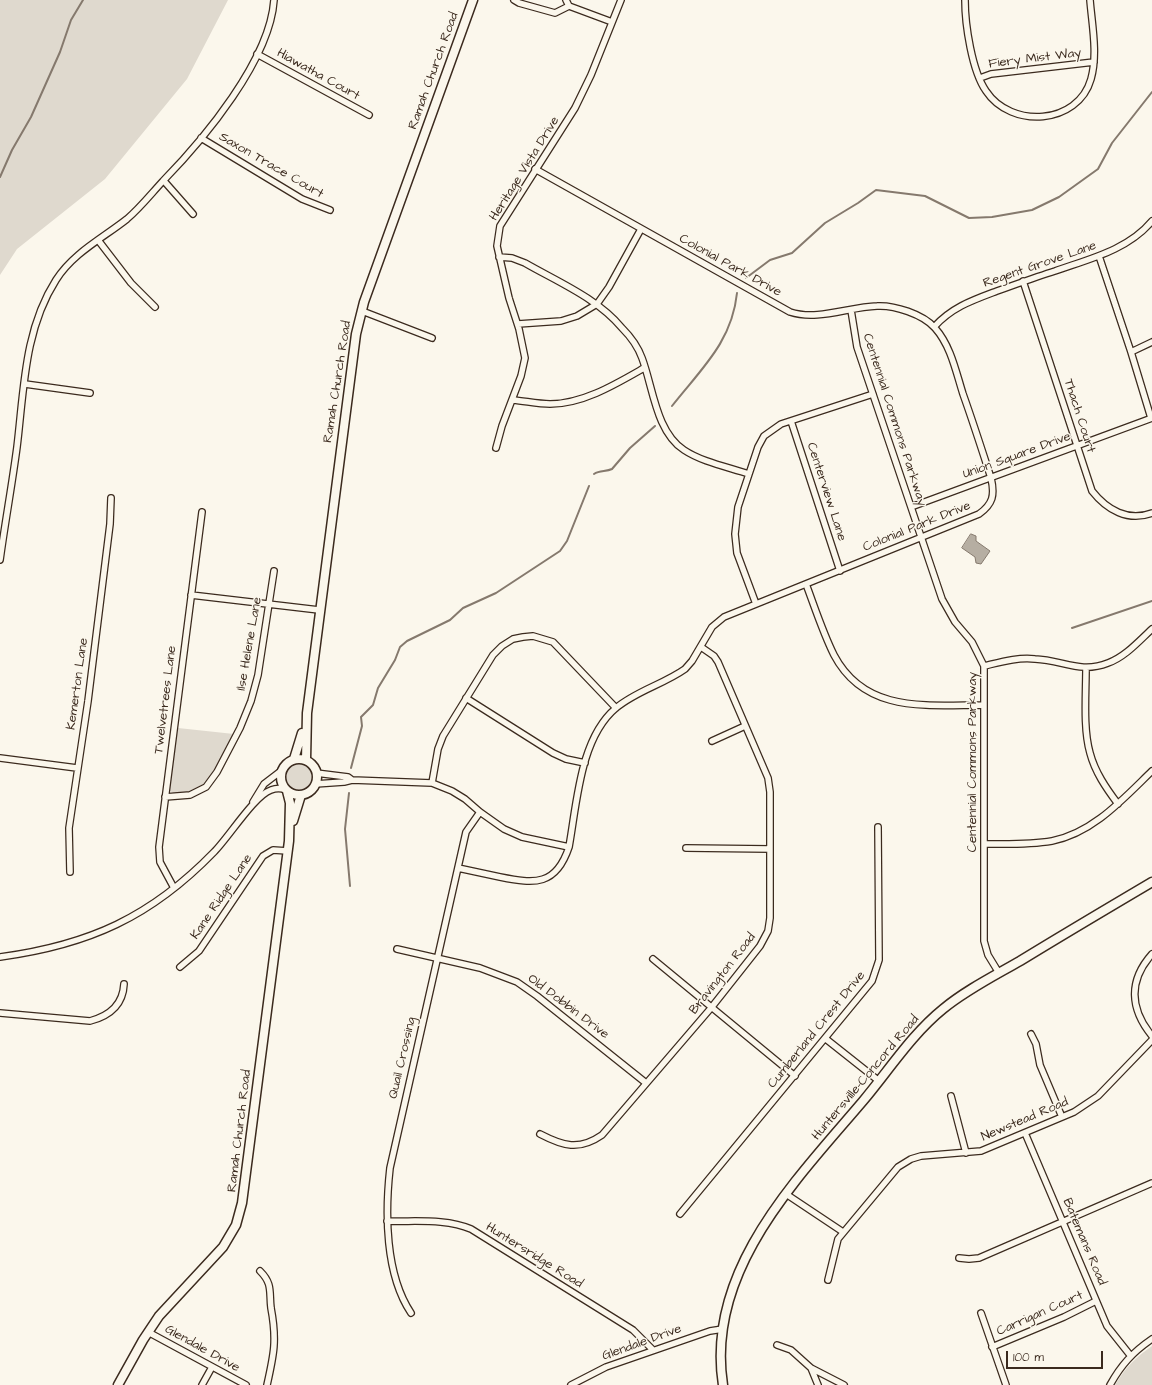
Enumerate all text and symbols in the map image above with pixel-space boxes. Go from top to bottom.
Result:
street label: Ramah Church Road [406,10,462,132]
street label: Hiawatha Court [274,46,362,104]
street label: Fiery Mist Way [988,46,1082,72]
street label: Heritage Vista Drive [487,114,563,224]
street label: Saxon Trace Court [216,130,326,202]
street label: Colonial Park Drive [676,231,784,301]
street label: Regent Grove Lane [981,238,1099,292]
street label: Ramah Church Road [321,320,355,444]
street label: Centennial Commons Parkway [859,332,929,508]
street label: Thach Court [1060,377,1098,455]
street label: Union Square Drive [961,429,1073,483]
street label: Centerview Lane [803,441,849,543]
street label: Colonial Park Drive [861,498,973,556]
street label: Ilse Helene Lane [234,596,266,692]
street label: Kemerton Lane [64,637,92,731]
street label: Twelvetrees Lane [152,645,180,755]
street label: Centennial Commons Parkway [965,672,981,852]
street label: Kane Ridge Lane [188,852,256,942]
street label: Bravington Road [686,930,760,1018]
street label: Cumberland Crest Drive [765,968,869,1092]
street label: Old Dobbin Drive [524,971,612,1043]
street label: Huntersville-Concord Road [809,1012,923,1144]
street label: Quail Crossing [386,1016,420,1100]
street label: Ramah Church Road [225,1069,255,1193]
street label: Newstead Road [979,1095,1071,1145]
street label: Batemans Road [1059,1196,1109,1288]
street label: Huntersridge Road [483,1220,585,1292]
street label: Carrigan Court [994,1288,1086,1340]
street label: Glendale Drive [600,1321,684,1365]
street label: Glendale Drive [162,1322,242,1376]
scale bar [1008,1343,1105,1369]
text: 100 m [1013,1349,1044,1366]

